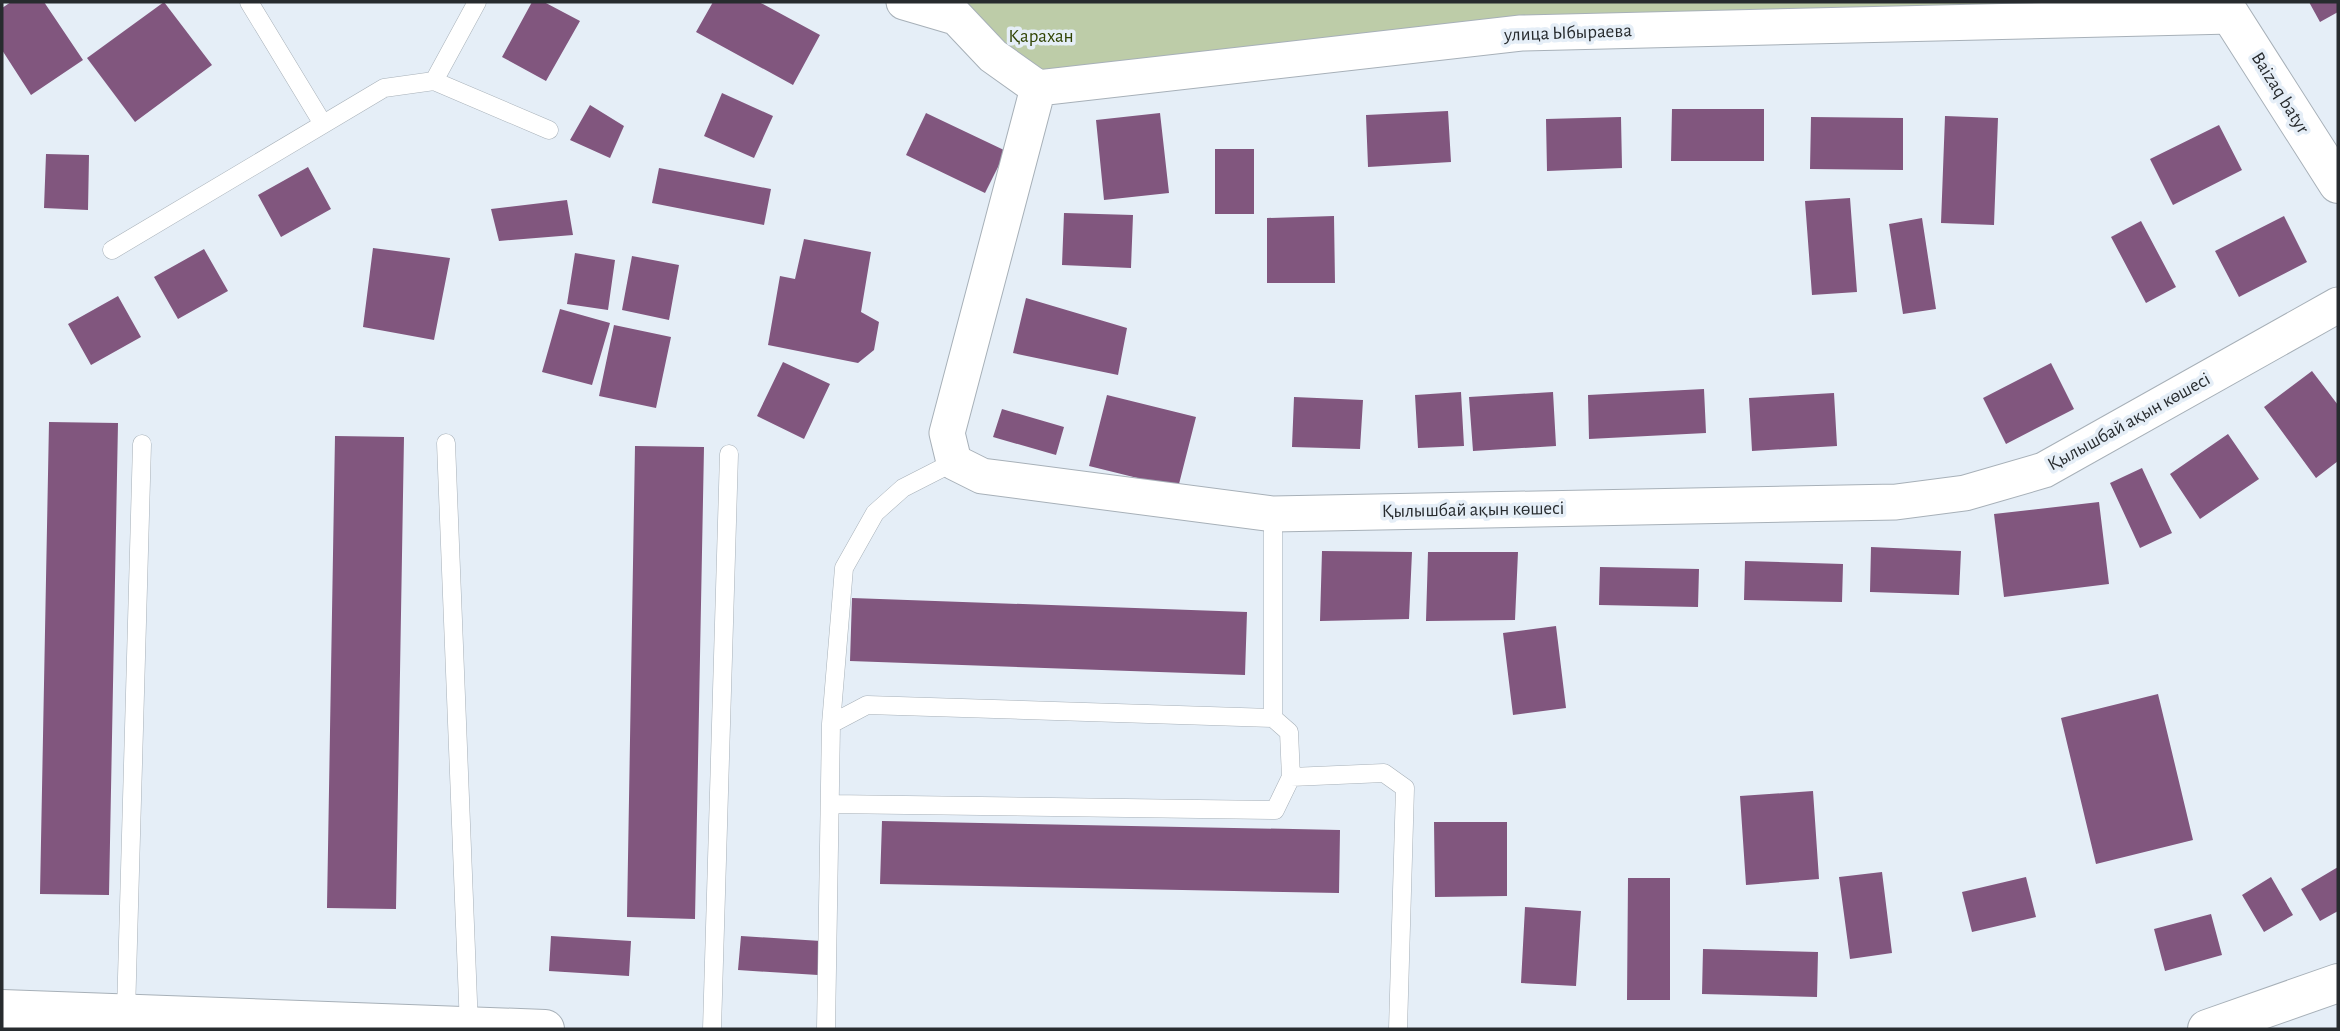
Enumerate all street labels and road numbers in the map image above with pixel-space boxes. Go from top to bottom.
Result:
street label: улица Ыбыраева [1503,21,1633,45]
street label: Baizaq batyr [2248,49,2312,137]
street label: Қылышбай ақын көшесі [2045,369,2213,475]
street label: Қылышбай ақын көшесі [1382,499,1564,521]

